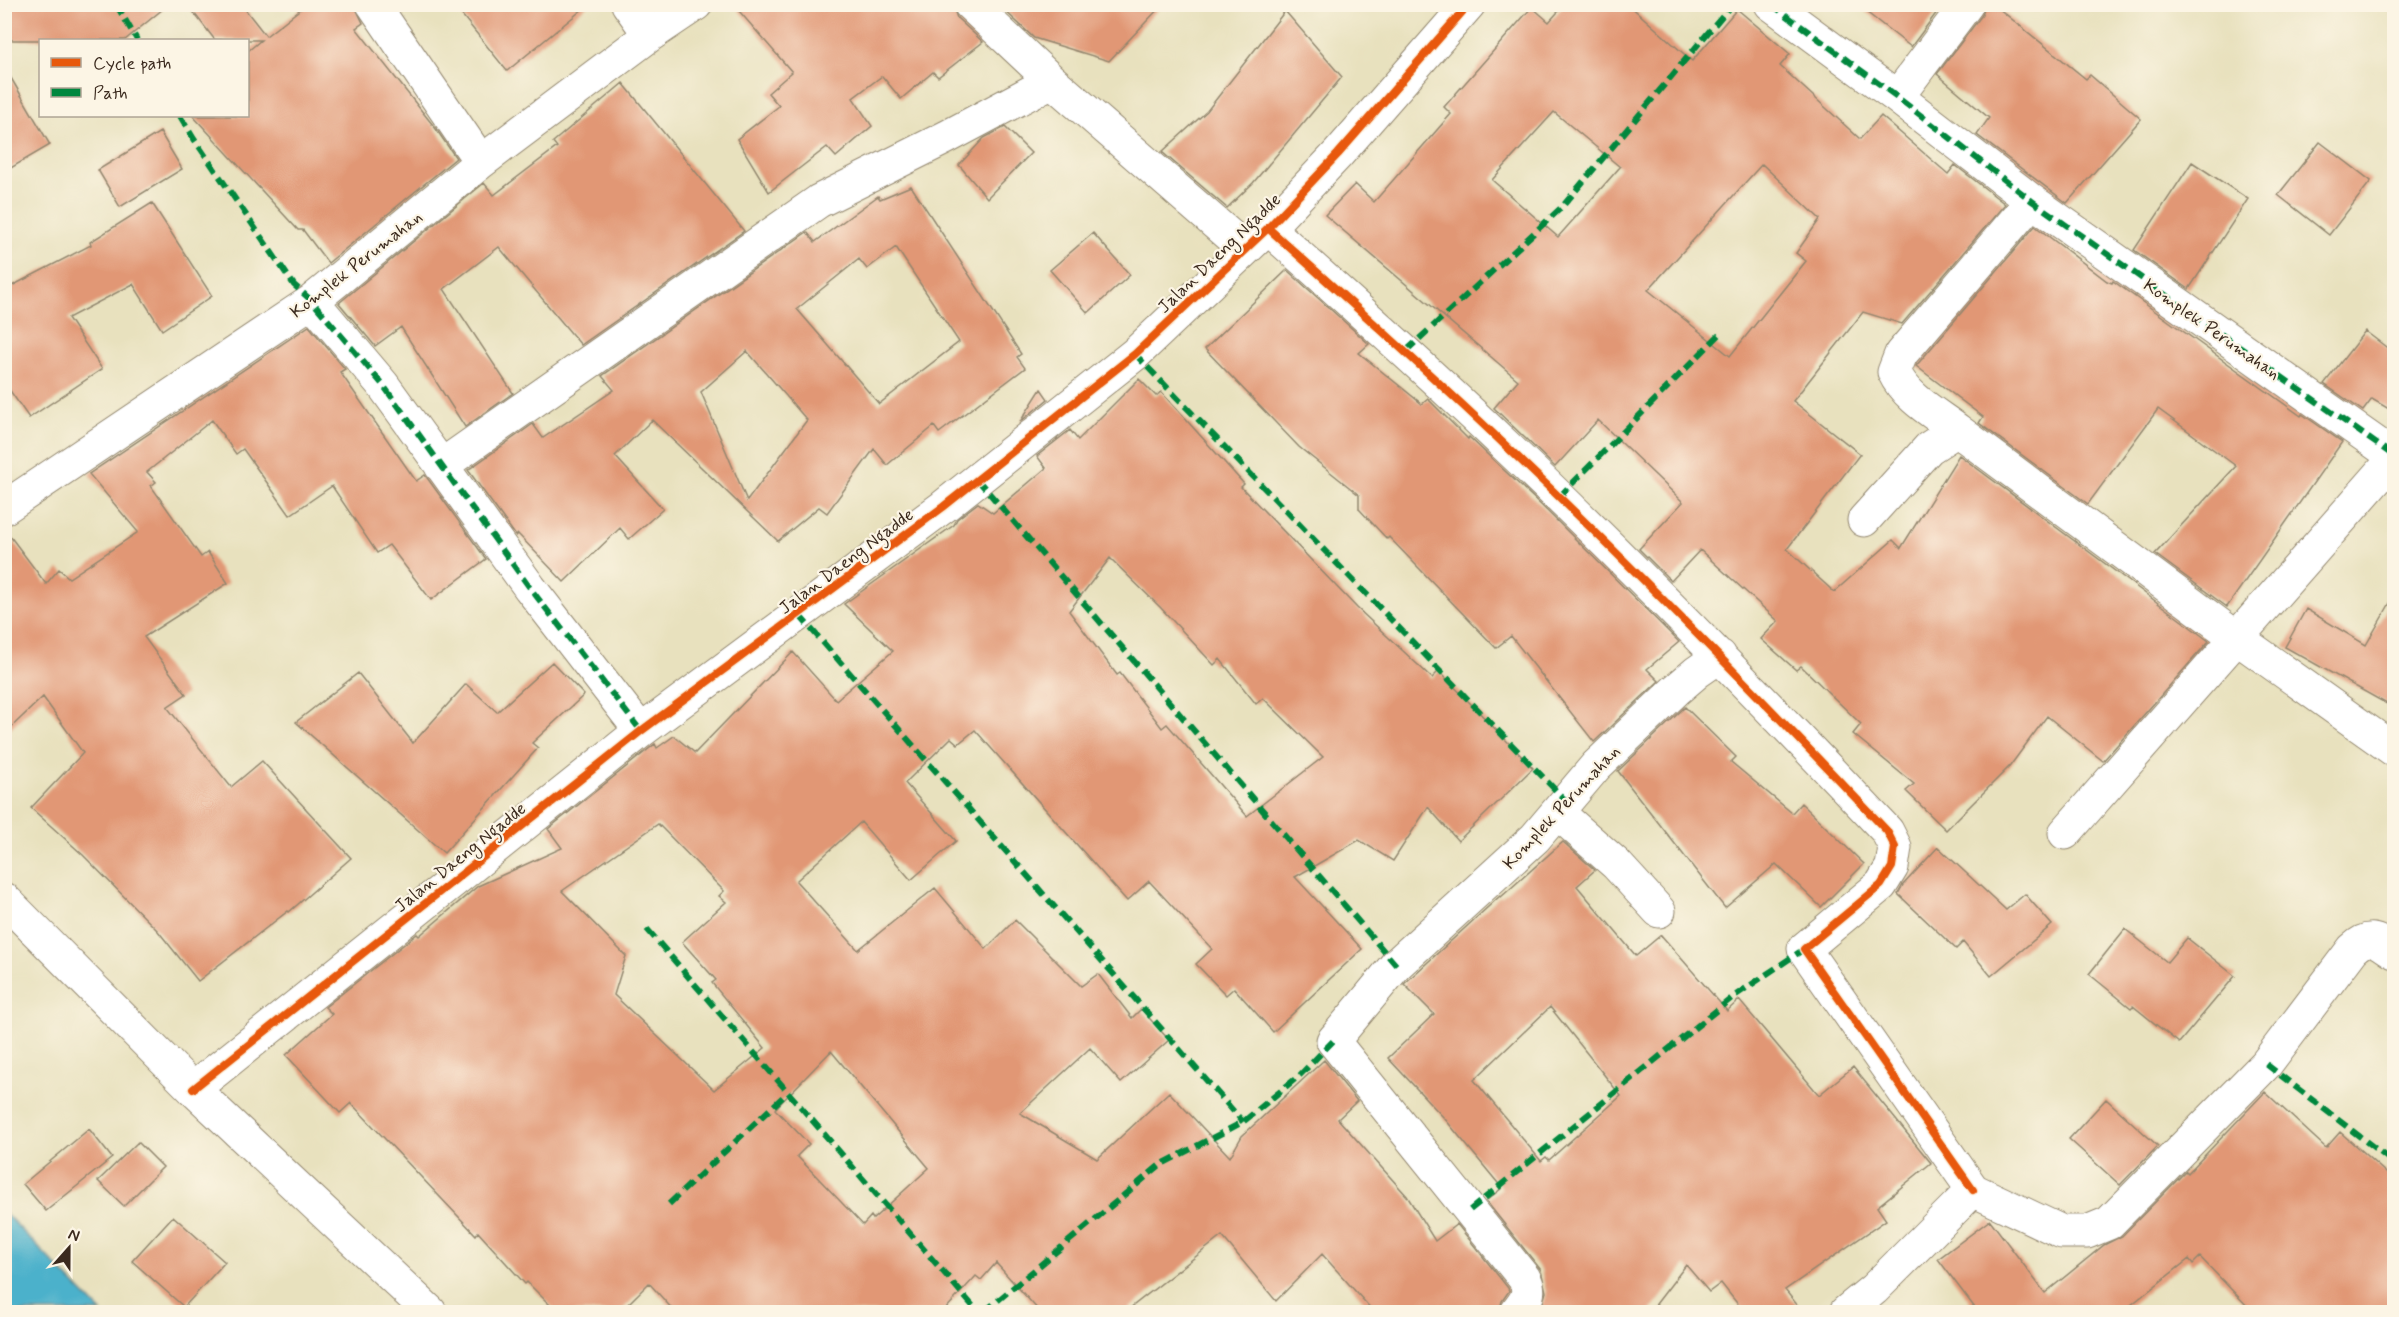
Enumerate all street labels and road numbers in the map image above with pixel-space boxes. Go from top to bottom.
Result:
street label: Jalan Daeng Ngadde [1153,188,1288,320]
street label: Komplek Perumahan [285,206,428,324]
street label: Komplek Perumahan [2138,274,2285,386]
street label: Jalan Daeng Ngadde [774,503,920,622]
street label: Komplek Perumahan [1498,740,1626,875]
street label: Jalan Daeng Ngadde [390,797,533,920]

